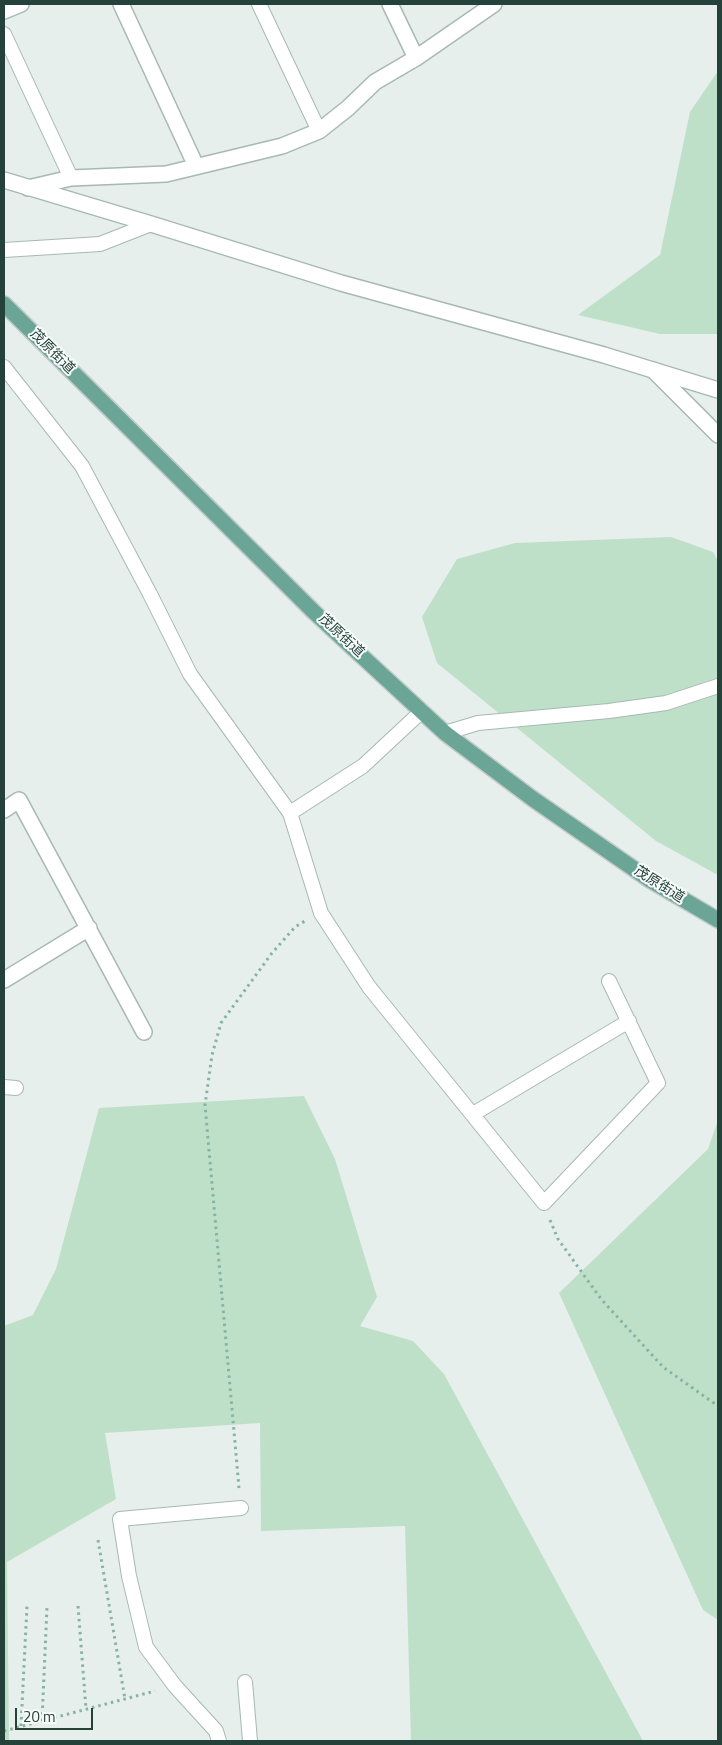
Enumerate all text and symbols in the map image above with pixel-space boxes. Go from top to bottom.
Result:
street label: 茂原街道 [26,326,78,378]
street label: 茂原街道 [315,611,367,661]
street label: 茂原街道 [631,863,687,907]
scale bar [18,1698,95,1730]
text: 20 m [23,1705,56,1728]

